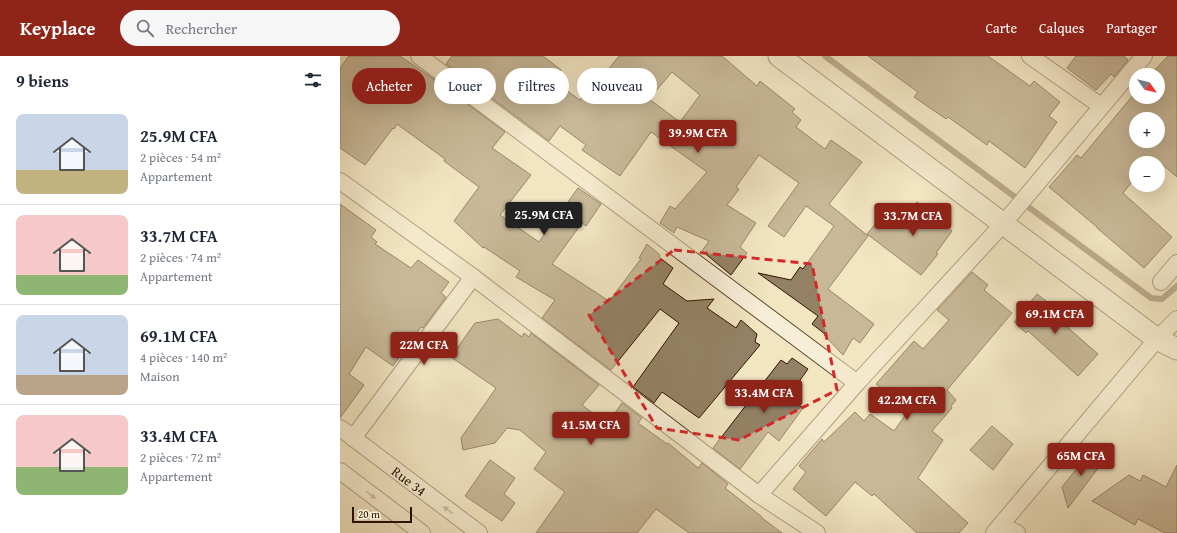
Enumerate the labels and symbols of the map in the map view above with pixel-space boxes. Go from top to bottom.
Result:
north arrow [1129,68,1165,104]
pin: 39.9M CFA [652,120,744,154]
pin: 25.9M CFA [498,202,590,236]
pin: 33.7M CFA [867,203,959,237]
pin: 69.1M CFA [1009,301,1101,335]
pin: 22M CFA [387,332,461,366]
pin: 33.4M CFA [718,380,810,414]
pin: 42.2M CFA [861,387,953,421]
pin: 41.5M CFA [545,412,637,446]
pin: 65M CFA [1044,443,1118,477]
street label: Rue 34 [387,461,431,501]
one-way arrow [366,490,377,499]
scale bar [352,505,412,524]
one-way arrow [442,505,453,514]

